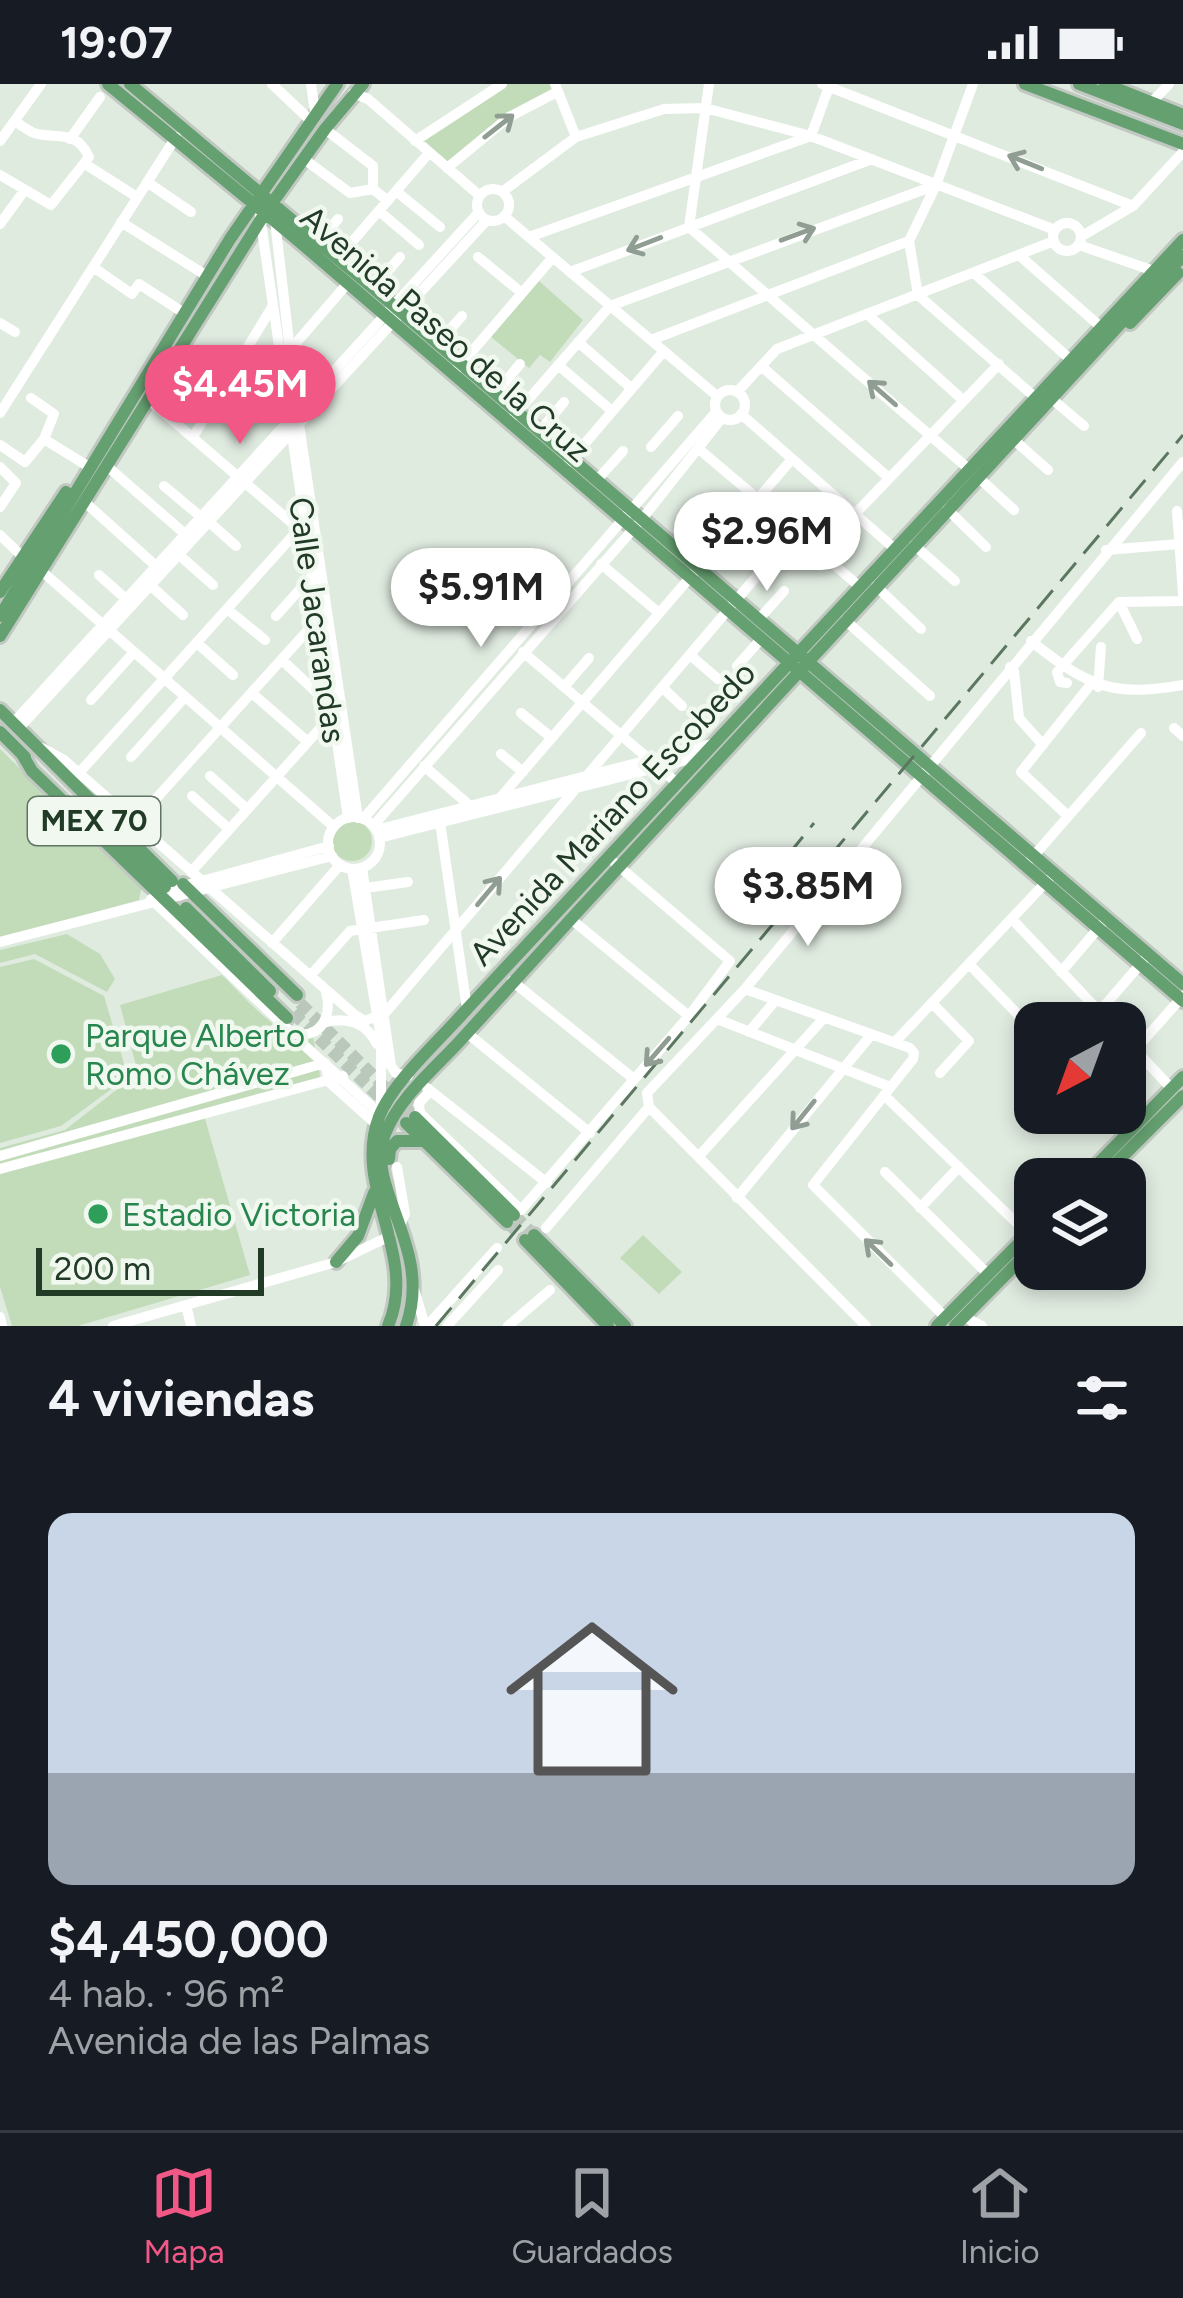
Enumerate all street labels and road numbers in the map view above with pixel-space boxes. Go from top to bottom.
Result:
street label: Avenida Paseo de la Cruz [293,197,598,470]
street label: Calle Jacarandas [281,495,354,745]
street label: Avenida Mariano Escobedo [461,653,763,973]
road number: MEX 70 [28,797,160,845]

